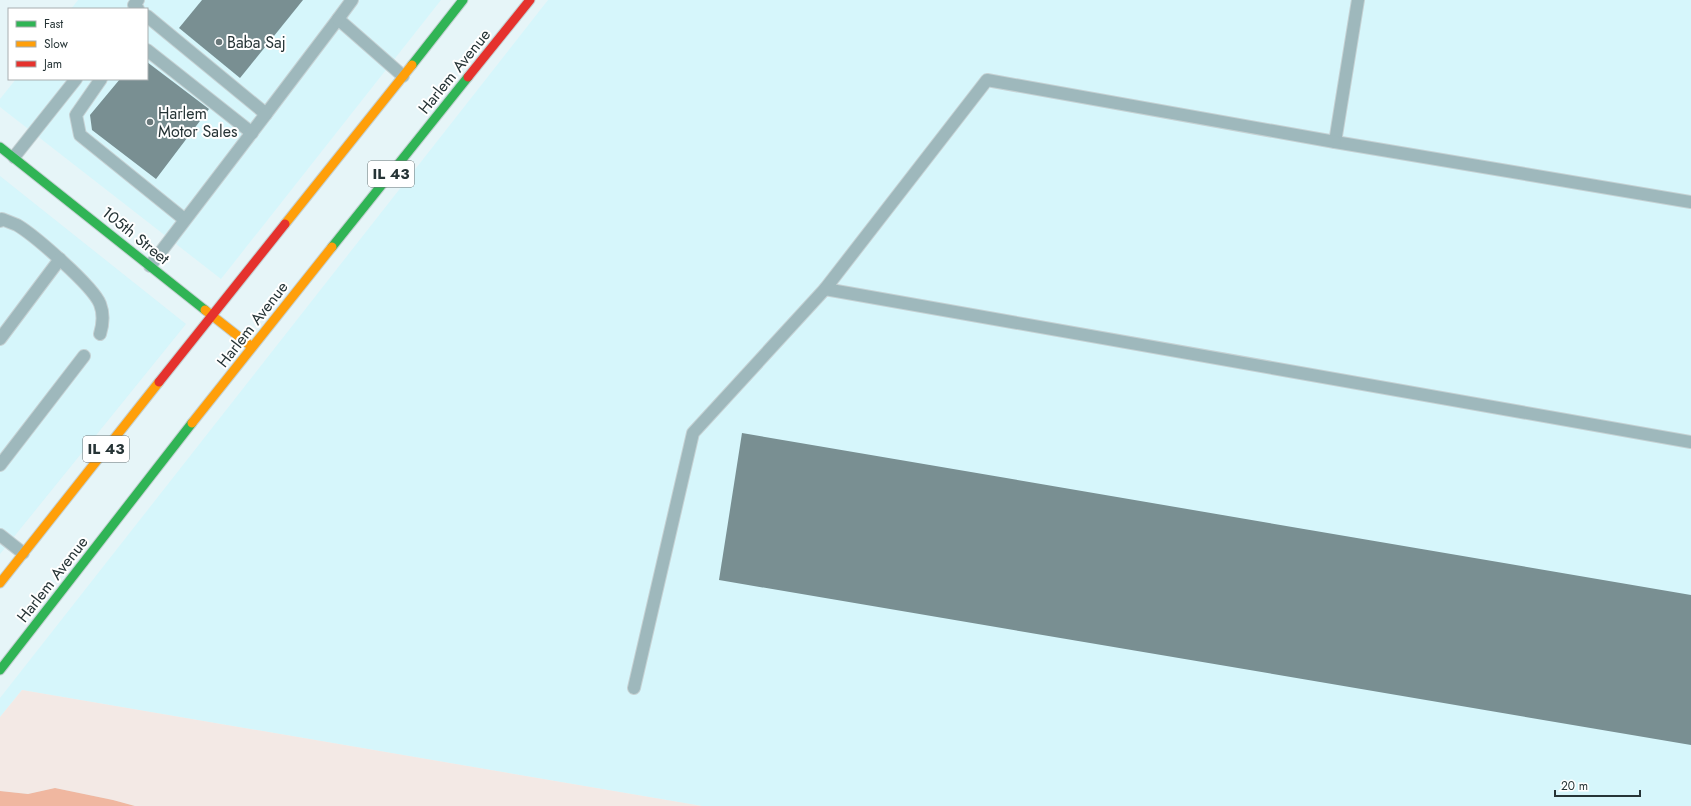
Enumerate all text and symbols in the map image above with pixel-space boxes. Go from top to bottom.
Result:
legend [8,8,148,80]
text: Fast [44,15,63,33]
street label: Harlem Avenue [413,24,496,119]
place label: Baba Saj [227,31,286,54]
text: Slow [44,35,69,53]
marker: Baba Saj [214,37,224,47]
text: Jam [42,55,62,73]
place label: Harlem Motor Sales [158,102,237,143]
marker: Harlem Motor Sales [145,117,155,127]
road number: IL 43 [368,161,414,187]
street label: 105th Street [97,201,175,270]
street label: Harlem Avenue [211,276,293,372]
road number: IL 43 [83,436,129,462]
street label: Harlem Avenue [11,531,93,627]
scale bar [1555,772,1640,798]
text: 20 m [1561,777,1588,795]

